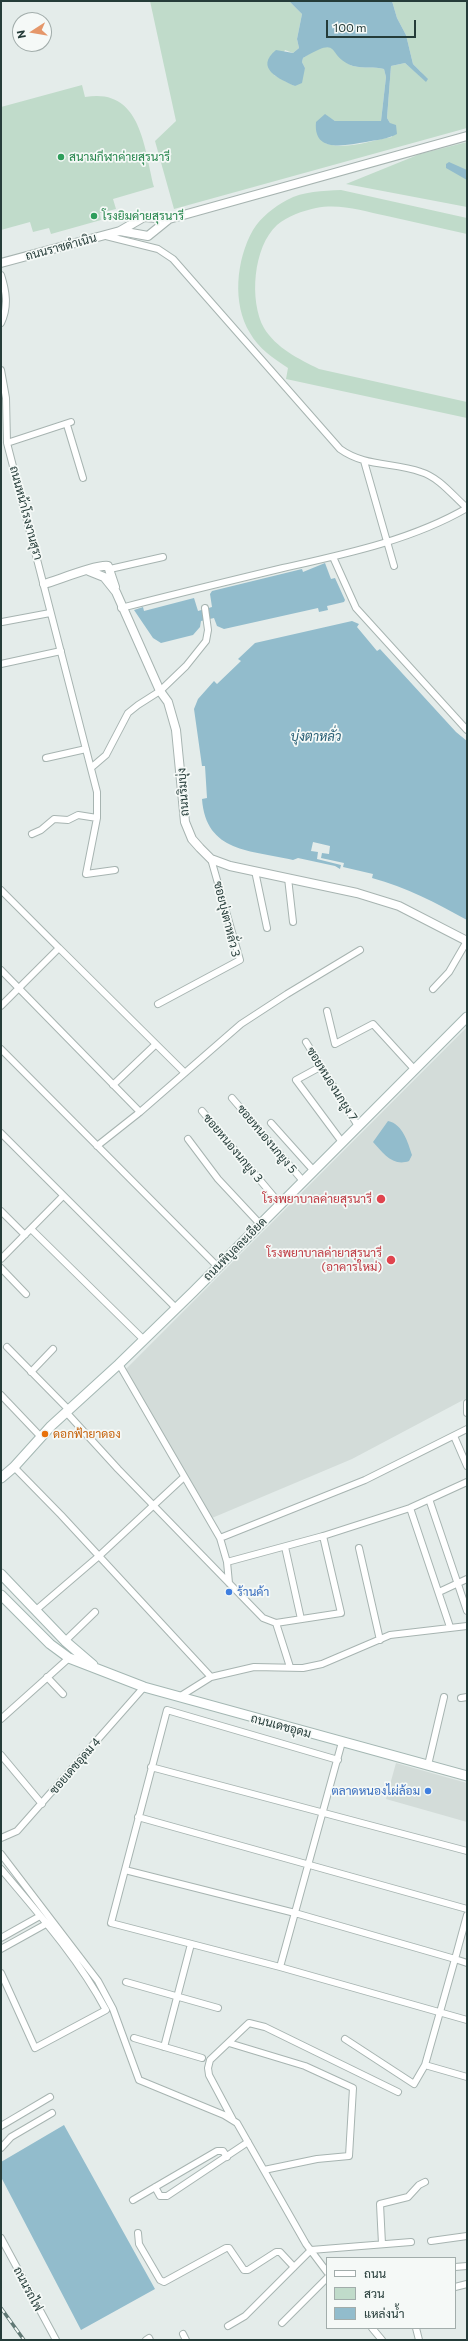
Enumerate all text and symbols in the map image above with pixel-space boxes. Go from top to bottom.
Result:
north arrow [12,12,52,52]
scale bar [328,12,418,38]
text: 100 m [333,20,367,34]
text: N [14,29,28,40]
place label: สนามกีฬาค่ายสุรนารี [69,150,170,164]
marker: สนามกีฬาค่ายสุรนารี [56,152,66,162]
place label: โรงยิมค่ายสุรนารี [102,209,184,223]
marker: โรงยิมค่ายสุรนารี [89,211,99,221]
street label: ถนนราชดำเนิน [24,231,98,263]
street label: ถนนหน้าโรงงานสุรา [7,464,45,562]
water label: บุ่งตาหลั่ว [291,729,341,745]
street label: ถนนริมบุ่ง [174,767,192,817]
street label: ซอยบุ่งตาหลั่ว 3 [211,880,243,958]
street label: ซอยหนองนกยูง 7 [303,1044,361,1124]
street label: ซอยหนองนกยูง 5 [234,1102,300,1176]
street label: ซอยหนองนกยูง 3 [200,1111,266,1185]
place label: โรงพยาบาลค่ายสุรนารี [262,1192,372,1206]
marker: โรงพยาบาลค่ายสุรนารี [375,1193,387,1205]
street label: ถนนพิบูลละเอียด [200,1214,270,1284]
place label: โรงพยาบาลค่ายาสุรนารี (อาคารใหม่) [267,1246,382,1274]
marker: โรงพยาบาลค่ายาสุรนารี (อาคารใหม่) [385,1254,397,1266]
place label: ดอกฟ้ายาดอง [53,1427,121,1441]
marker: ดอกฟ้ายาดอง [40,1429,50,1439]
place label: ร้านค้า [237,1585,269,1599]
marker: ร้านค้า [224,1587,234,1597]
street label: ถนนเดชอุดม [249,1711,313,1741]
street label: ซอยเดชอุดม 4 [46,1735,104,1797]
place label: ตลาดหนองไผ่ล้อม [332,1784,420,1798]
marker: ตลาดหนองไผ่ล้อม [423,1786,433,1796]
legend [326,2257,456,2329]
street label: ถนนรถไฟ [10,2264,46,2314]
text: ถนน [364,2266,386,2280]
text: สวน [364,2286,385,2300]
text: แหล่งน้ำ [364,2306,404,2320]

